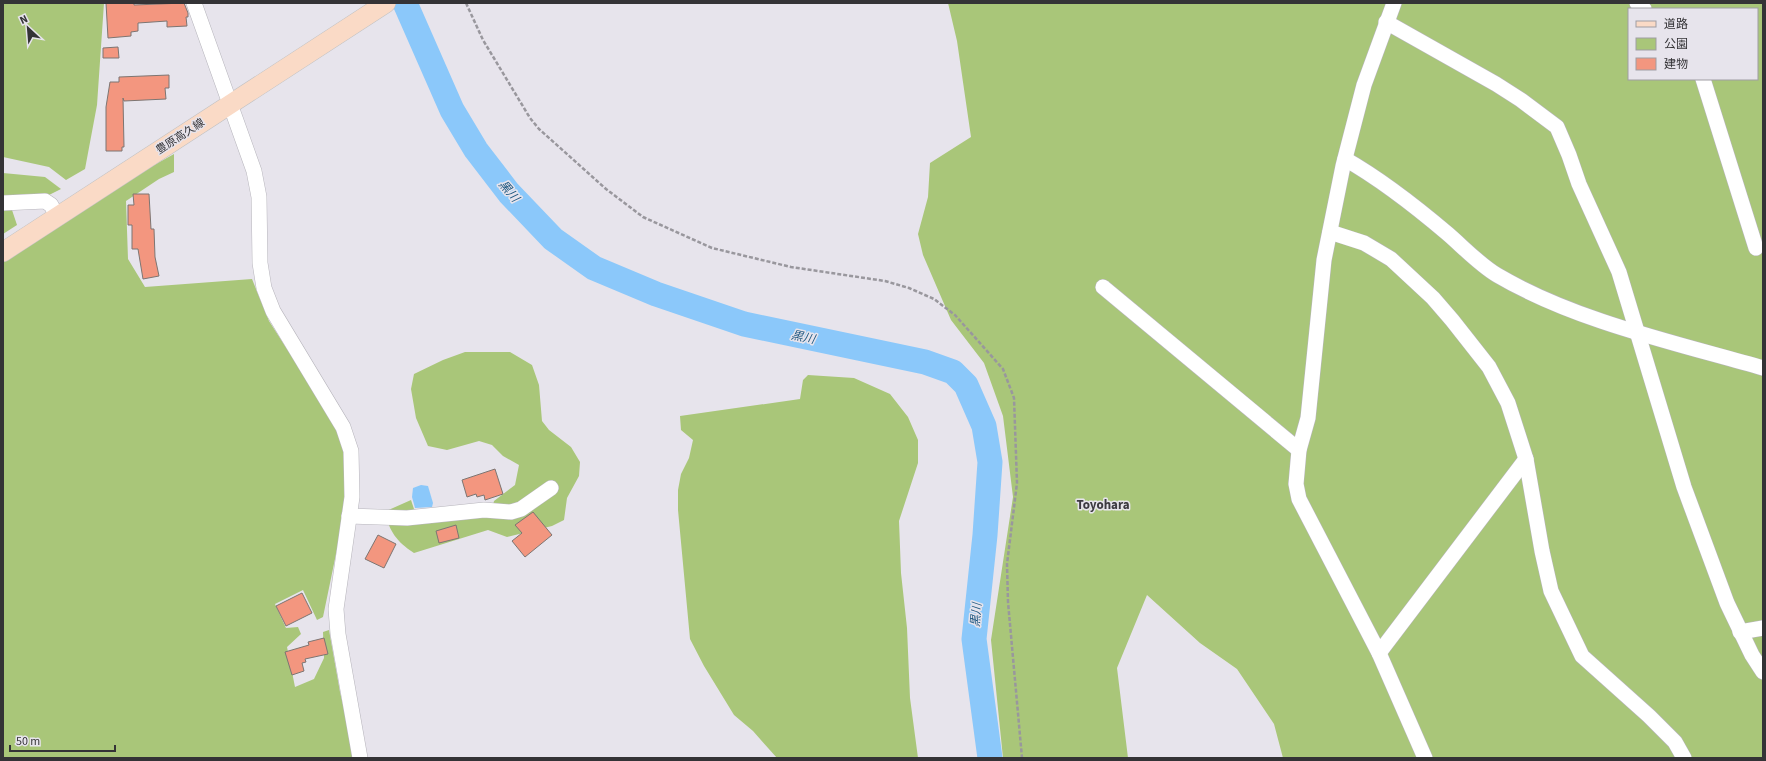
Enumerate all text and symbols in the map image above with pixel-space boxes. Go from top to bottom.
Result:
north arrow [8,8,48,48]
legend [1628,8,1758,80]
text: N [17,11,30,28]
text: 道路 [1664,16,1688,33]
text: 公園 [1664,36,1688,53]
text: 建物 [1664,56,1688,73]
street label: 豊原高久線 [153,115,207,158]
water label: 黒川 [494,177,524,208]
water label: 黒川 [789,327,818,349]
district label: Toyohara [1076,496,1130,514]
water label: 黒川 [967,600,986,628]
scale bar [10,727,115,753]
text: 50 m [16,733,40,750]

